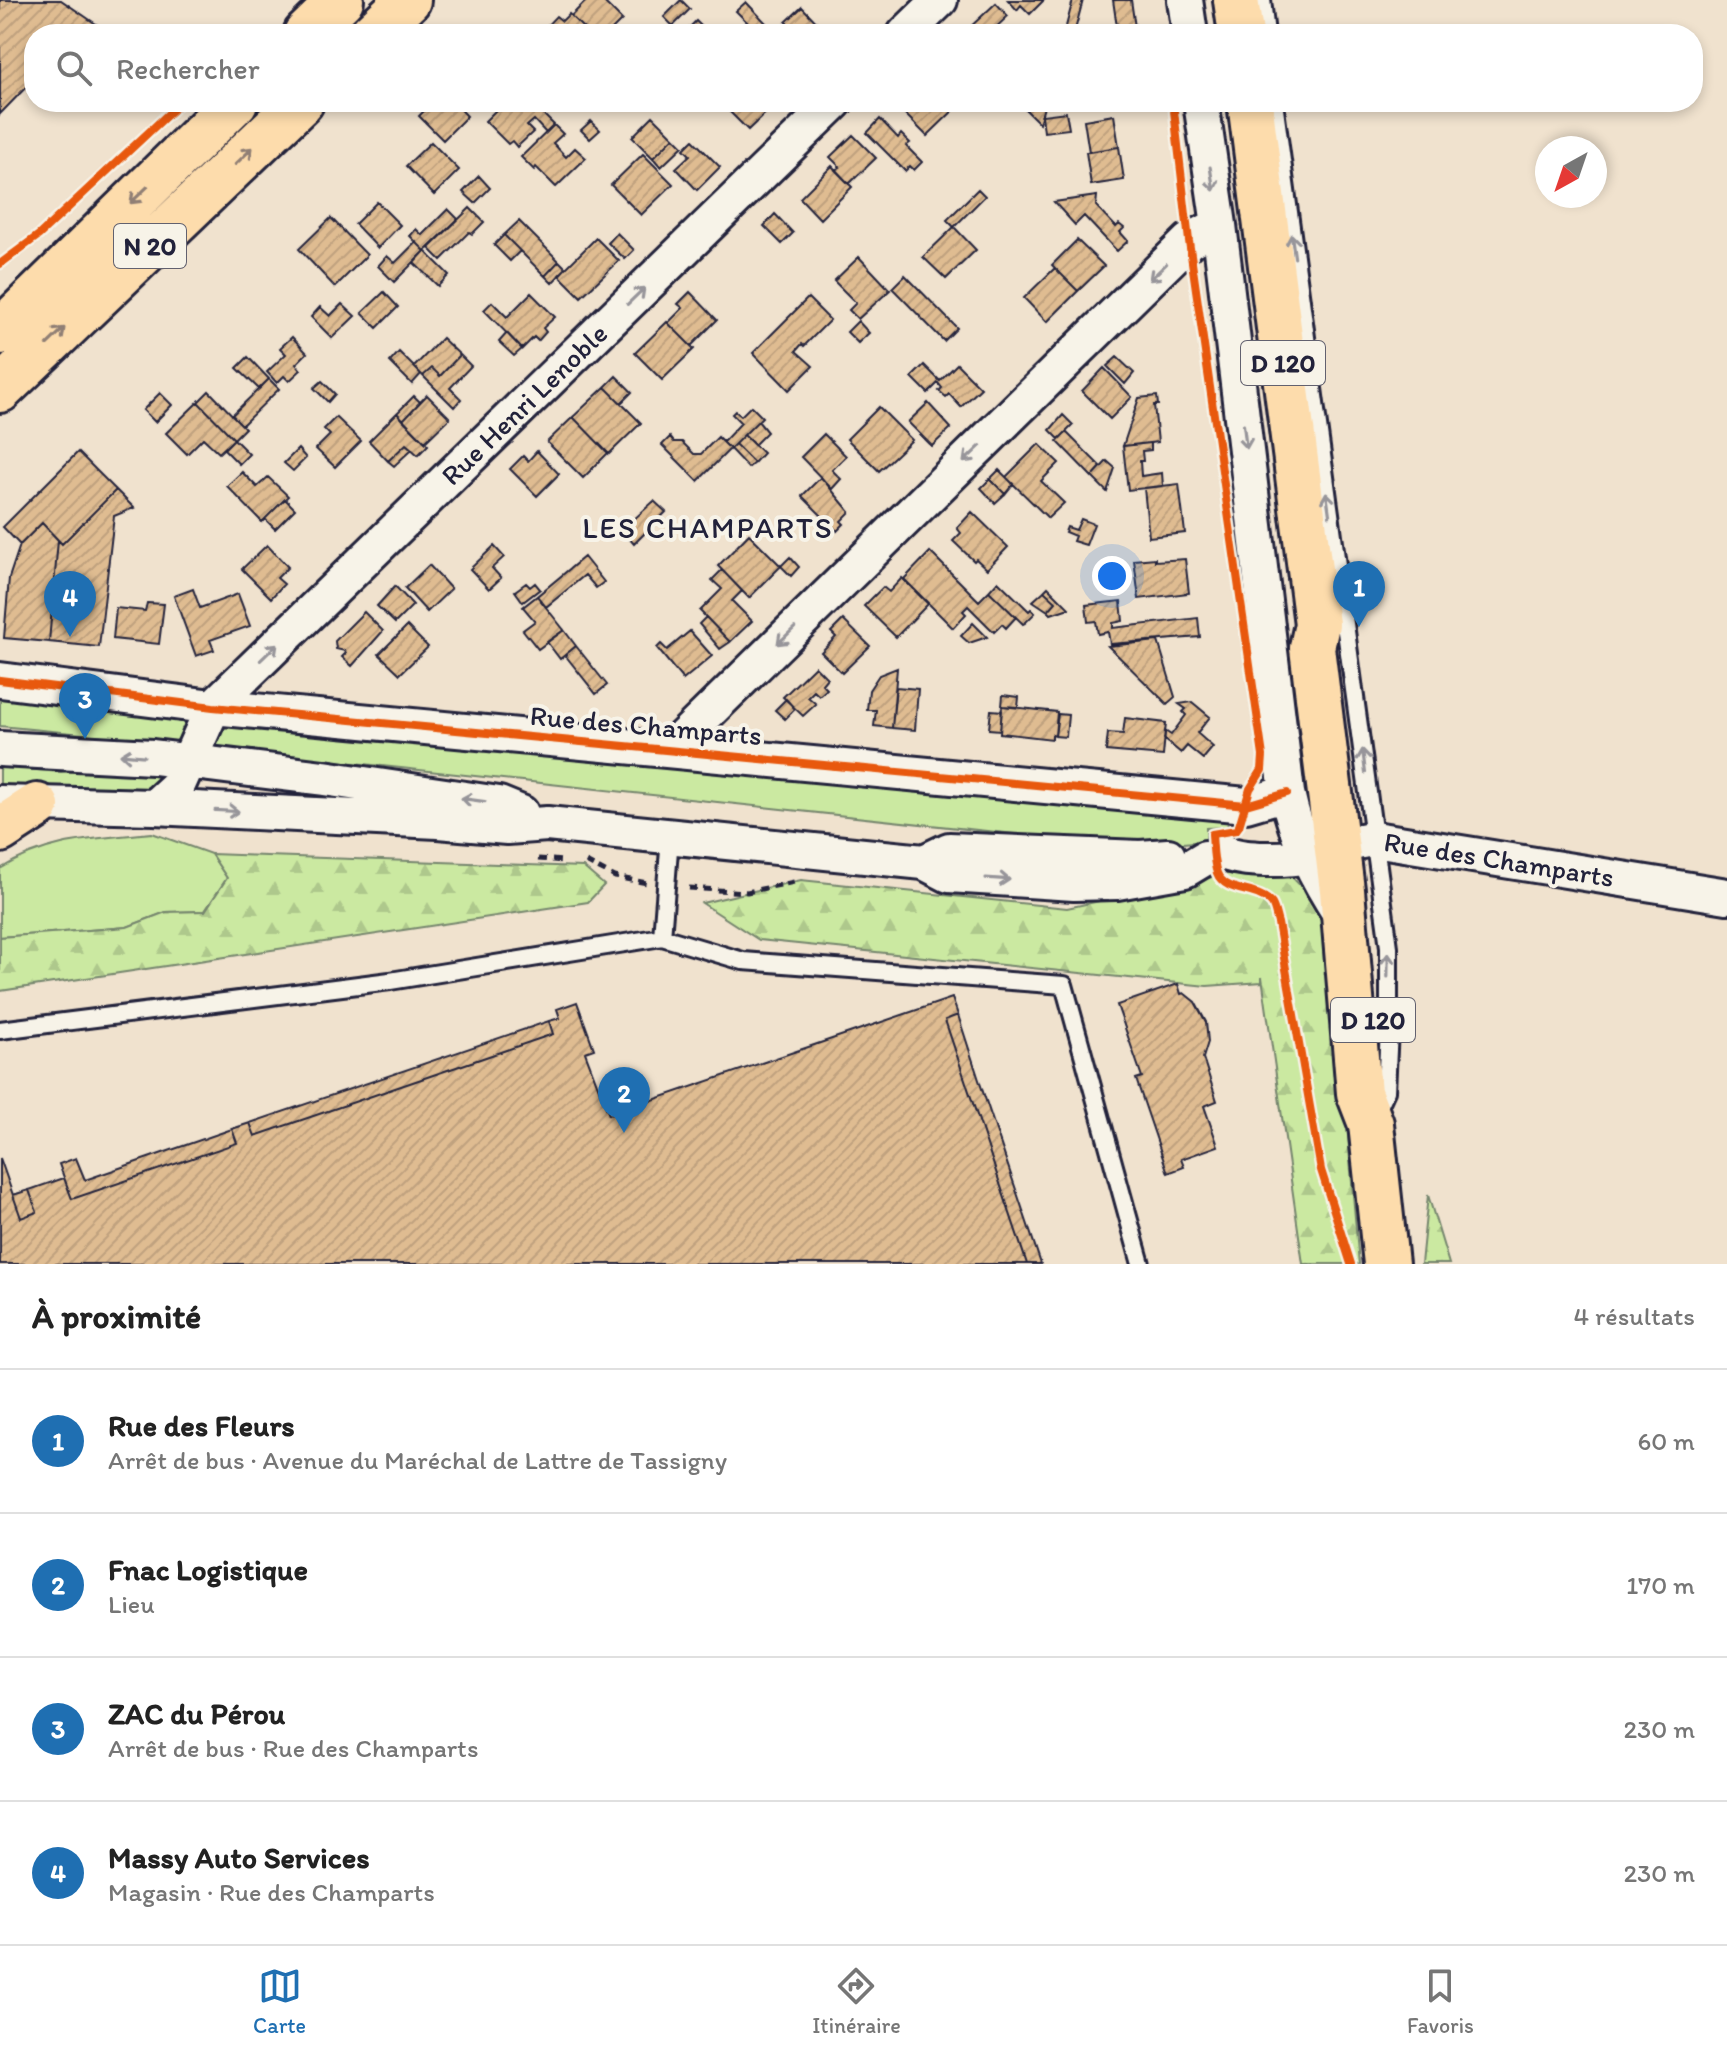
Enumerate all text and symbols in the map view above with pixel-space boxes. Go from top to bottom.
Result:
search box [24,24,1703,112]
icon: search [52,46,96,90]
text: Rechercher [116,50,260,87]
north arrow [1535,136,1607,208]
one-way arrow [234,147,254,166]
one-way arrow [1205,166,1220,191]
one-way arrow [130,185,149,204]
road number: N 20 [114,224,186,268]
one-way arrow [1285,234,1300,259]
one-way arrow [1149,262,1168,281]
one-way arrow [626,286,646,305]
street label: Rue Henri Lenoble [434,316,614,492]
one-way arrow [46,326,66,345]
road number: D 120 [1241,341,1325,385]
one-way arrow [1238,424,1253,449]
one-way arrow [963,444,982,463]
one-way arrow [1320,492,1335,517]
district label: LES CHAMPARTS [582,509,834,546]
your location [1092,556,1132,596]
pin: 1 [1333,561,1385,627]
pin: 4 [44,571,96,637]
one-way arrow [777,626,796,645]
one-way arrow [259,643,279,662]
pin: 3 [59,673,111,739]
street label: Rue des Champarts [529,698,763,752]
one-way arrow [119,748,146,763]
one-way arrow [1356,749,1371,774]
one-way arrow [461,792,486,807]
one-way arrow [213,804,240,819]
street label: Rue des Champarts [1382,824,1616,894]
one-way arrow [984,872,1011,887]
one-way arrow [1381,952,1396,979]
road number: D 120 [1331,998,1415,1042]
pin: 2 [598,1067,650,1133]
text: À proximité [32,1296,201,1337]
text: 4 résultats [1574,1300,1695,1332]
text: Rue des Fleurs [108,1407,295,1444]
text: 1 [52,1425,64,1457]
text: 60 m [1638,1425,1695,1457]
text: Arrêt de bus · Avenue du Maréchal de Lattre de Tassigny [108,1444,727,1476]
text: Fnac Logistique [108,1551,308,1588]
text: 2 [51,1569,65,1601]
text: 170 m [1626,1569,1695,1601]
text: Lieu [108,1588,155,1620]
text: ZAC du Pérou [108,1695,285,1732]
text: 3 [51,1713,65,1745]
text: 230 m [1623,1713,1695,1745]
text: Arrêt de bus · Rue des Champarts [108,1732,478,1764]
text: Massy Auto Services [108,1839,370,1876]
text: 4 [50,1857,66,1889]
text: 230 m [1623,1857,1695,1889]
text: Magasin · Rue des Champarts [108,1876,435,1908]
tab: Carte [253,1964,306,2039]
tab: Itinéraire [812,1964,901,2039]
tab: Favoris [1407,1964,1474,2039]

